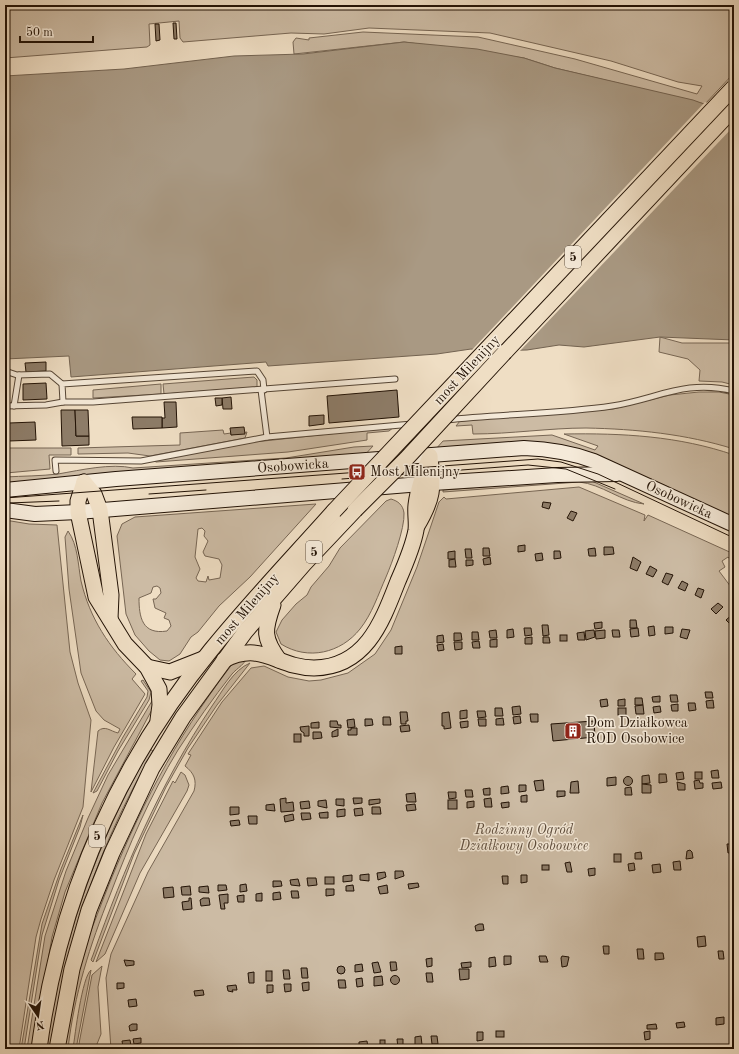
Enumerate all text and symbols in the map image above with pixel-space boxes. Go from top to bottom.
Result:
scale bar [20,18,93,44]
text: 50 m [26,26,53,39]
road number: 5 [565,246,581,268]
street label: most Milenijny [431,332,503,408]
street label: Osobowicka [257,457,329,475]
bus stop icon: Most Milenijny [347,462,367,482]
place label: Most Milenijny [370,465,461,479]
street label: Osobowicka [644,479,715,522]
road number: 5 [306,541,322,563]
street label: most Milenijny [212,570,282,647]
place label: Dom Działkowca ROD Osobowice [586,716,688,746]
building icon: Dom Działkowca ROD Osobowice [563,721,583,741]
park label: Rodzinny Ogród Działkowy Osobowice [458,823,589,854]
road number: 5 [89,825,105,847]
north arrow [18,996,58,1036]
text: N [34,1018,45,1031]

